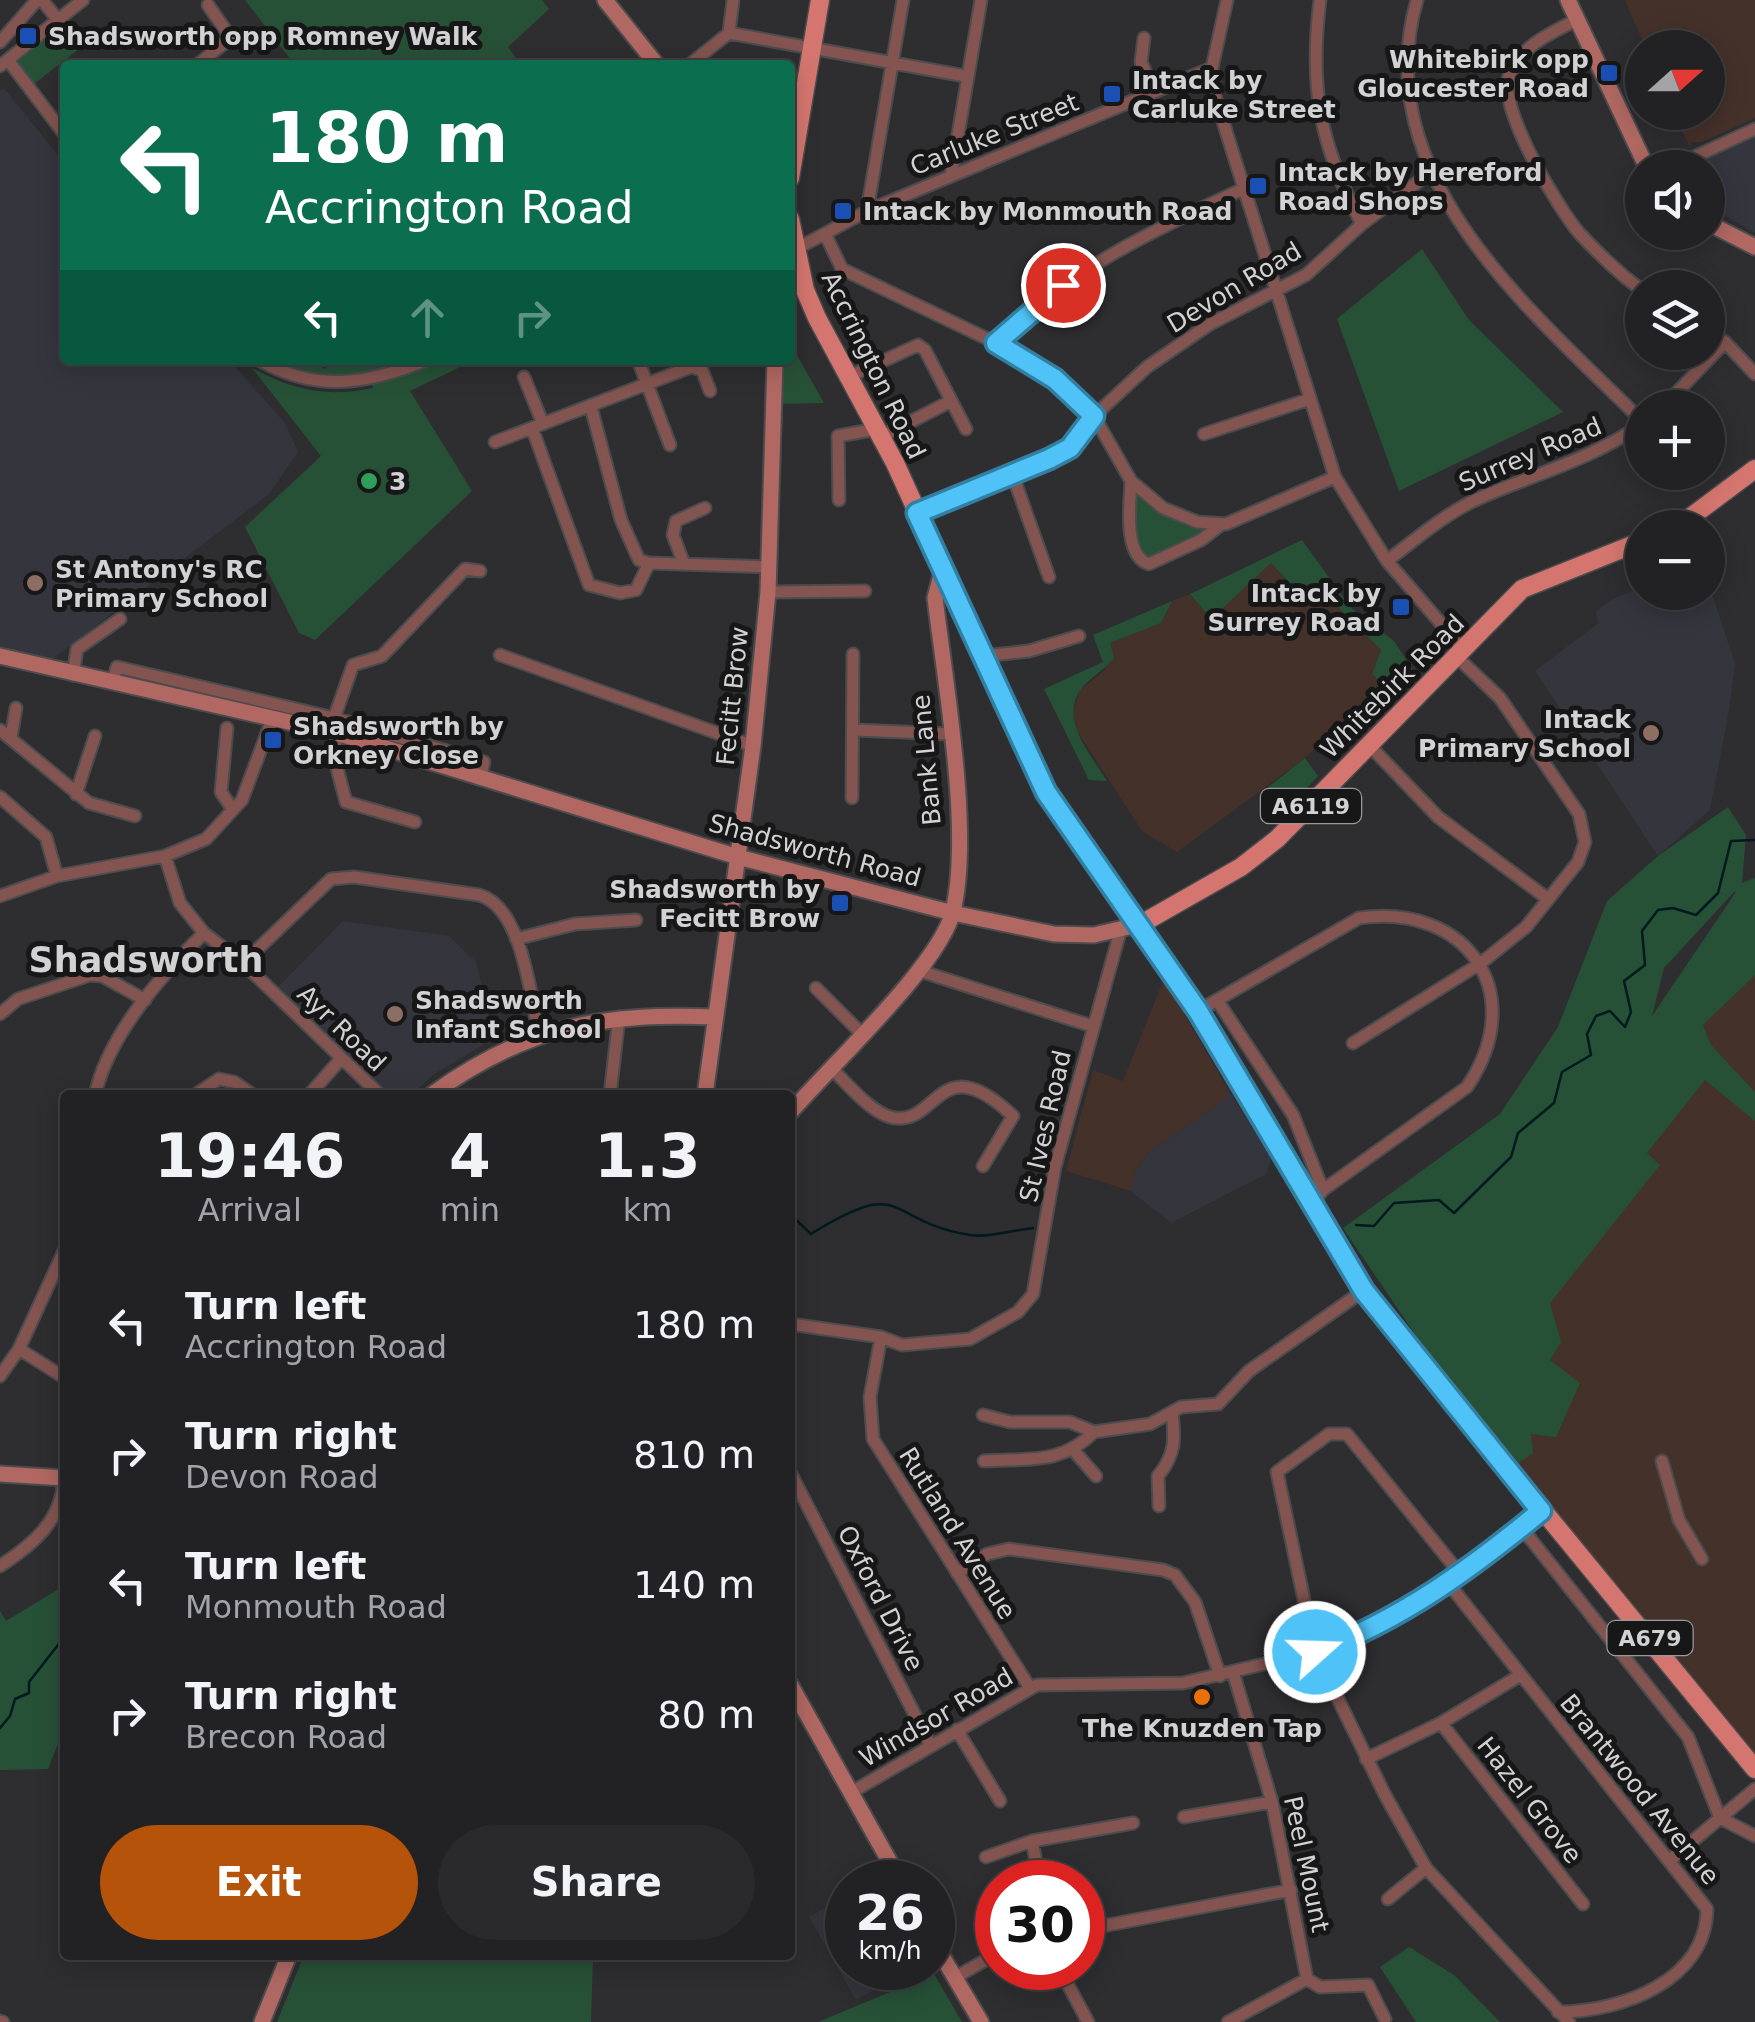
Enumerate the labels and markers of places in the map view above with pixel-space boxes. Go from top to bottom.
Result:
place label: Shadsworth opp Romney Walk [48,22,479,51]
marker: Shadsworth opp Romney Walk [17,25,39,47]
place label: Whitebirk opp Gloucester Road [1357,45,1589,103]
marker: Whitebirk opp Gloucester Road [1598,62,1620,84]
place label: Intack by Carluke Street [1132,66,1336,124]
marker: Intack by Carluke Street [1101,83,1123,105]
place label: Intack by Hereford Road Shops [1278,158,1542,216]
marker: Intack by Hereford Road Shops [1247,175,1269,197]
place label: Intack by Monmouth Road [863,197,1232,226]
marker: Intack by Monmouth Road [832,200,854,222]
pin [1021,243,1106,328]
place label: 3 [389,467,406,496]
marker: 3 [358,470,380,492]
place label: St Antony's RC Primary School [55,555,268,613]
marker: St Antony's RC Primary School [24,572,46,594]
place label: Intack by Surrey Road [1207,579,1381,637]
marker: Intack by Surrey Road [1390,596,1412,618]
place label: Intack Primary School [1418,705,1632,763]
place label: Shadsworth by Orkney Close [293,712,504,770]
marker: Intack Primary School [1640,722,1662,744]
marker: Shadsworth by Orkney Close [262,729,284,751]
place label: Shadsworth by Fecitt Brow [609,875,820,933]
marker: Shadsworth by Fecitt Brow [829,892,851,914]
place label: Shadsworth Infant School [415,986,602,1044]
marker: Shadsworth Infant School [384,1003,406,1025]
marker: The Knuzden Tap [1191,1686,1213,1708]
place label: The Knuzden Tap [1082,1714,1322,1743]

